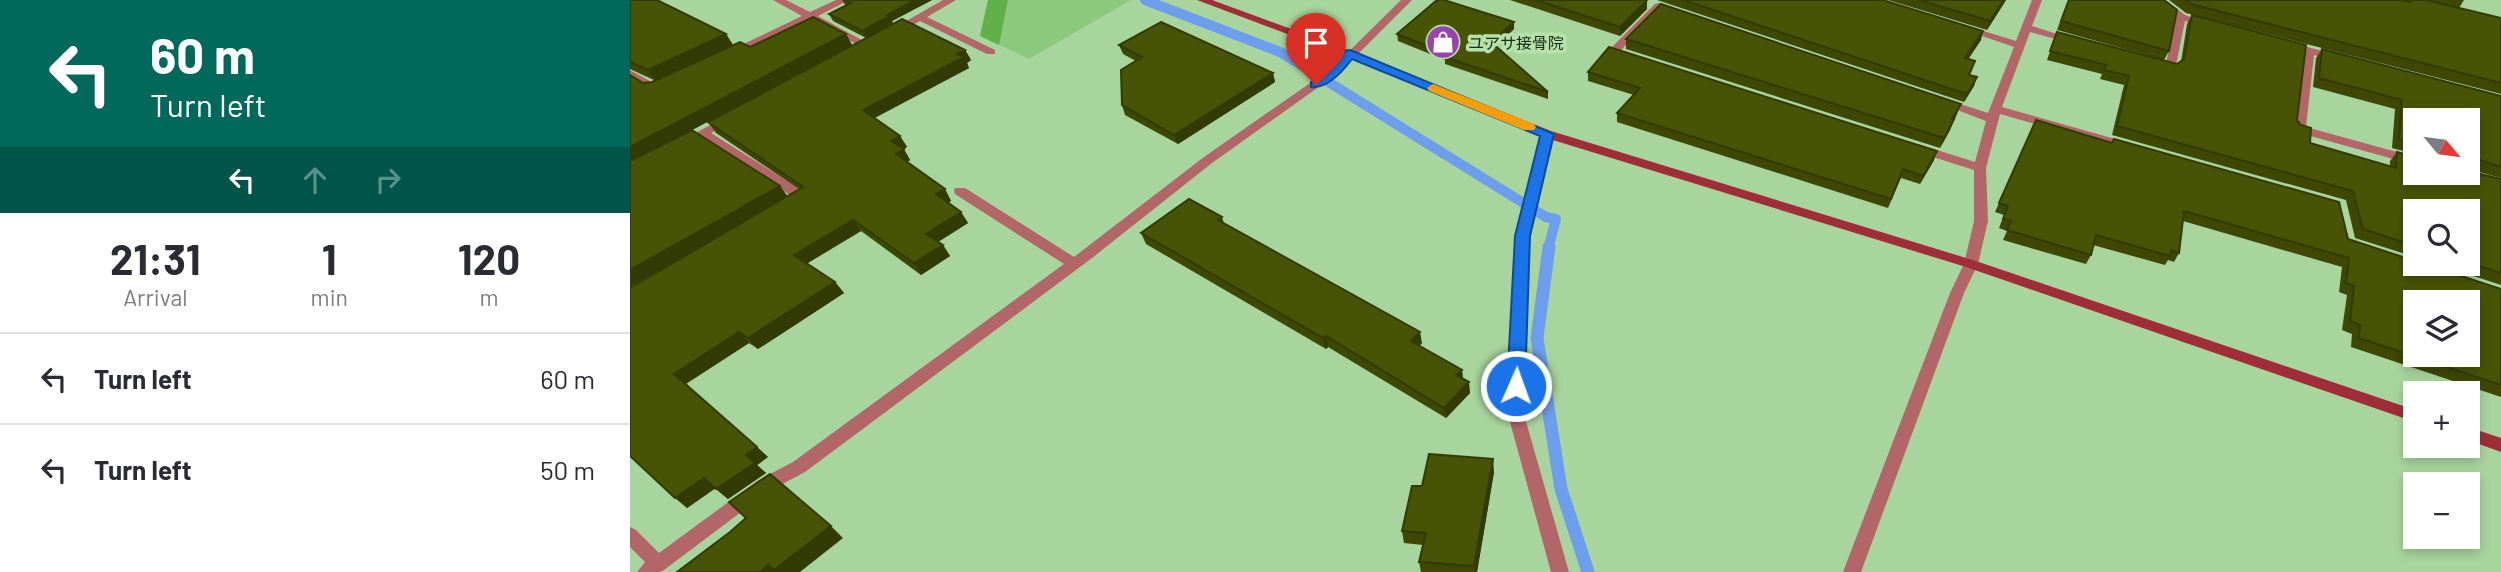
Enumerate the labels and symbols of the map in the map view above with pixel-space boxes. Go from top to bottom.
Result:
pin [1286,13,1346,85]
shop icon: ユアサ接骨院 [1424,23,1462,61]
place label: ユアサ接骨院 [1468,33,1564,52]
north arrow [2403,108,2480,186]
position arrow [1479,349,1553,423]

